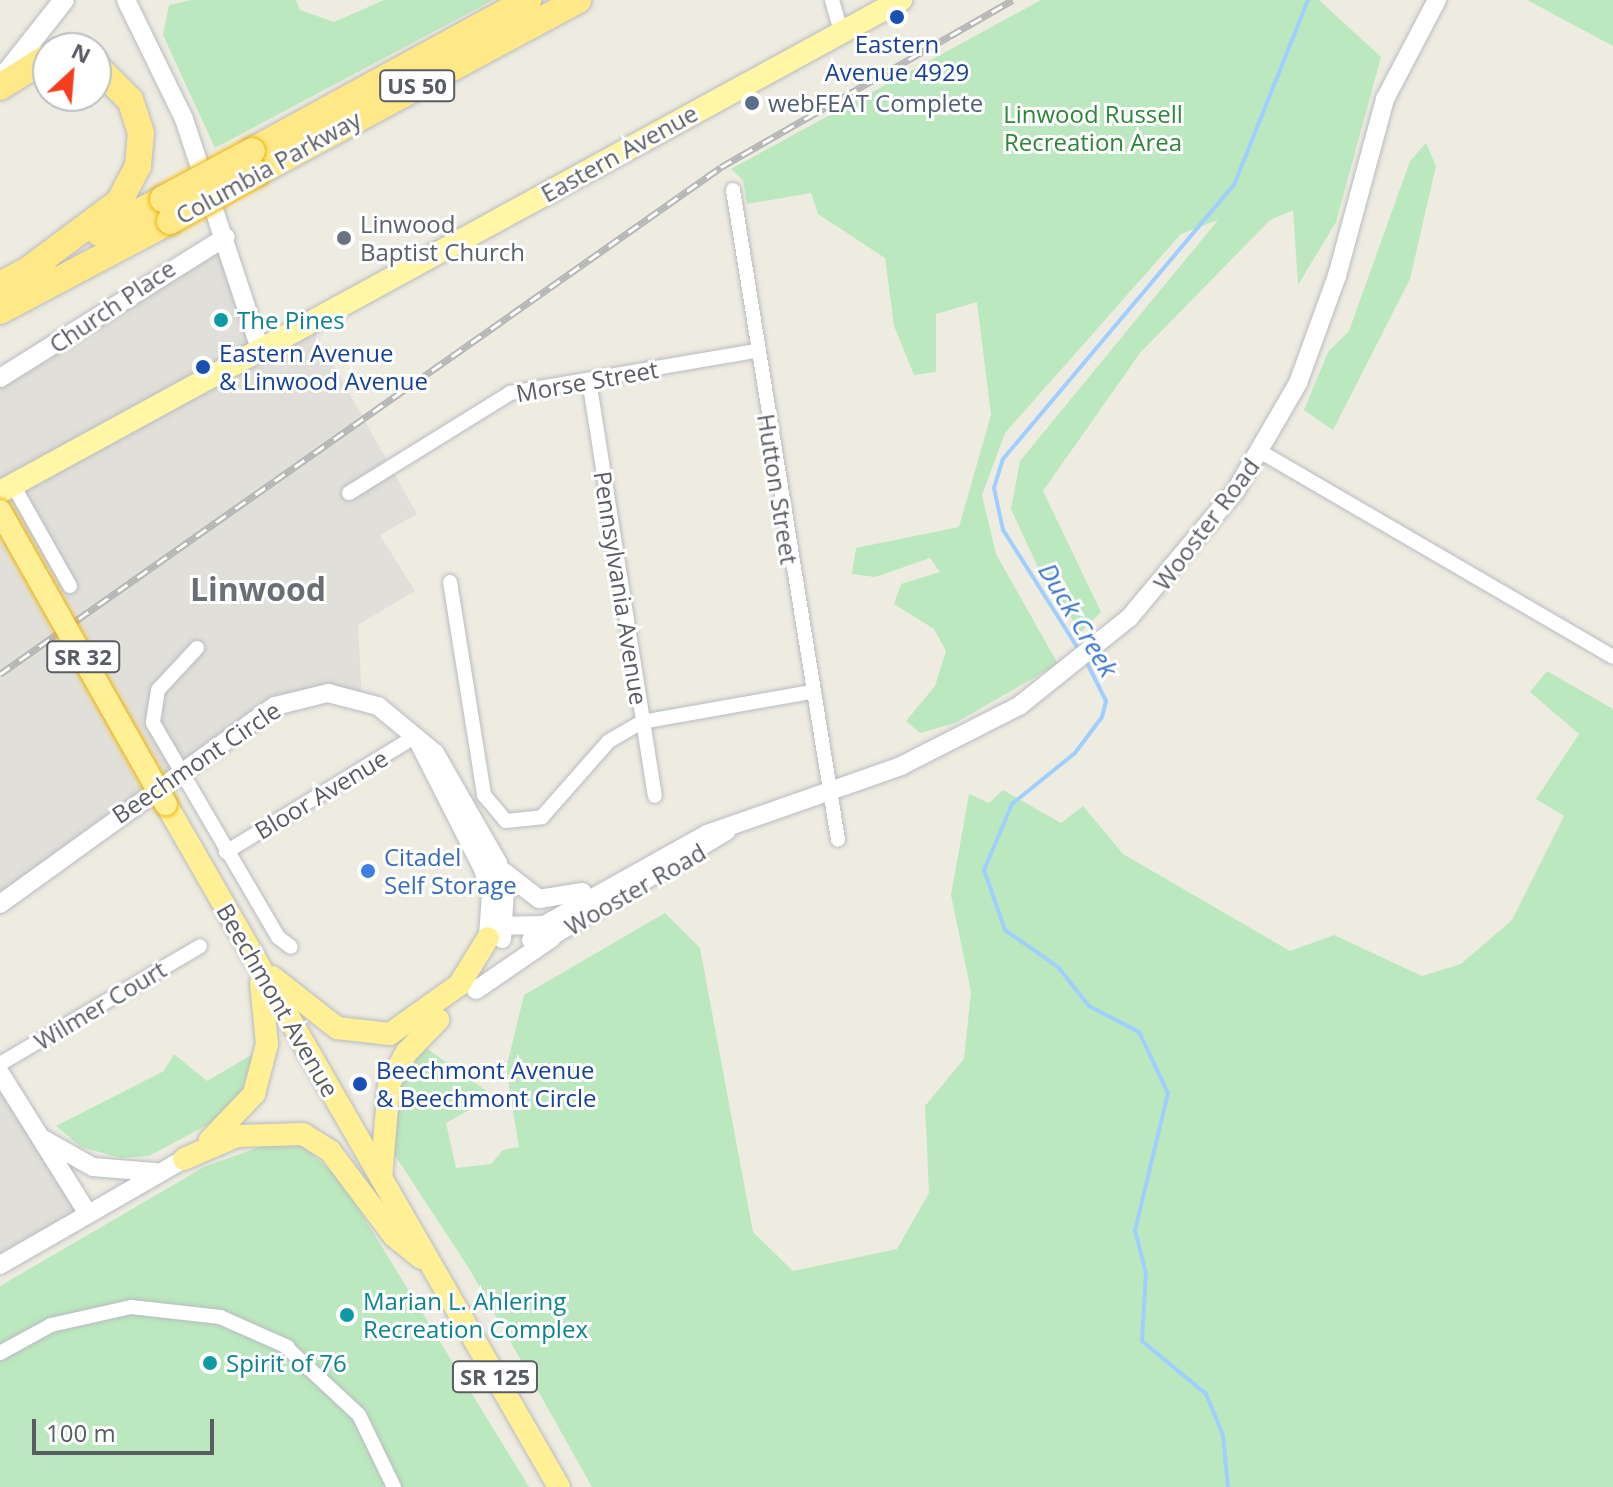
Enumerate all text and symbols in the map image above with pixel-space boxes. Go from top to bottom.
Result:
marker: Eastern Avenue 4929 [888,8,906,26]
place label: Eastern Avenue 4929 [825,30,969,86]
north arrow [32,32,112,112]
text: N [67,35,96,70]
road number: US 50 [379,68,455,104]
place label: webFEAT Complete [768,89,983,117]
marker: webFEAT Complete [743,94,761,112]
street label: Eastern Avenue [536,98,702,208]
park label: Linwood Russell Recreation Area [1003,100,1183,156]
street label: Columbia Parkway [170,104,366,230]
place label: Linwood Baptist Church [360,210,525,266]
marker: Linwood Baptist Church [335,229,353,247]
street label: Church Place [44,253,180,359]
place label: The Pines [237,306,345,334]
marker: The Pines [212,311,230,329]
place label: Eastern Avenue & Linwood Avenue [219,339,428,395]
street label: Morse Street [514,354,660,408]
marker: Eastern Avenue & Linwood Avenue [194,358,212,376]
street label: Hutton Street [752,412,804,566]
street label: Wooster Road [1147,452,1265,596]
street label: Pennsylvania Avenue [588,469,654,707]
water label: Duck Creek [1032,557,1124,683]
district label: Linwood [190,570,326,608]
road number: SR 32 [45,639,121,675]
street label: Beechmont Circle [106,695,286,829]
street label: Bloor Avenue [249,743,393,845]
street label: Wooster Road [559,837,711,941]
place label: Citadel Self Storage [384,843,517,899]
marker: Citadel Self Storage [359,862,377,880]
street label: Beechmont Avenue [211,898,345,1102]
street label: Wilmer Court [29,954,171,1056]
place label: Beechmont Avenue & Beechmont Circle [376,1056,597,1112]
marker: Beechmont Avenue & Beechmont Circle [351,1075,369,1093]
place label: Marian L. Ahlering Recreation Complex [363,1287,588,1343]
marker: Marian L. Ahlering Recreation Complex [338,1306,356,1324]
place label: Spirit of 76 [226,1349,347,1377]
marker: Spirit of 76 [201,1354,219,1372]
road number: SR 125 [451,1359,539,1395]
scale bar [36,1403,218,1453]
text: 100 m [46,1416,116,1449]

